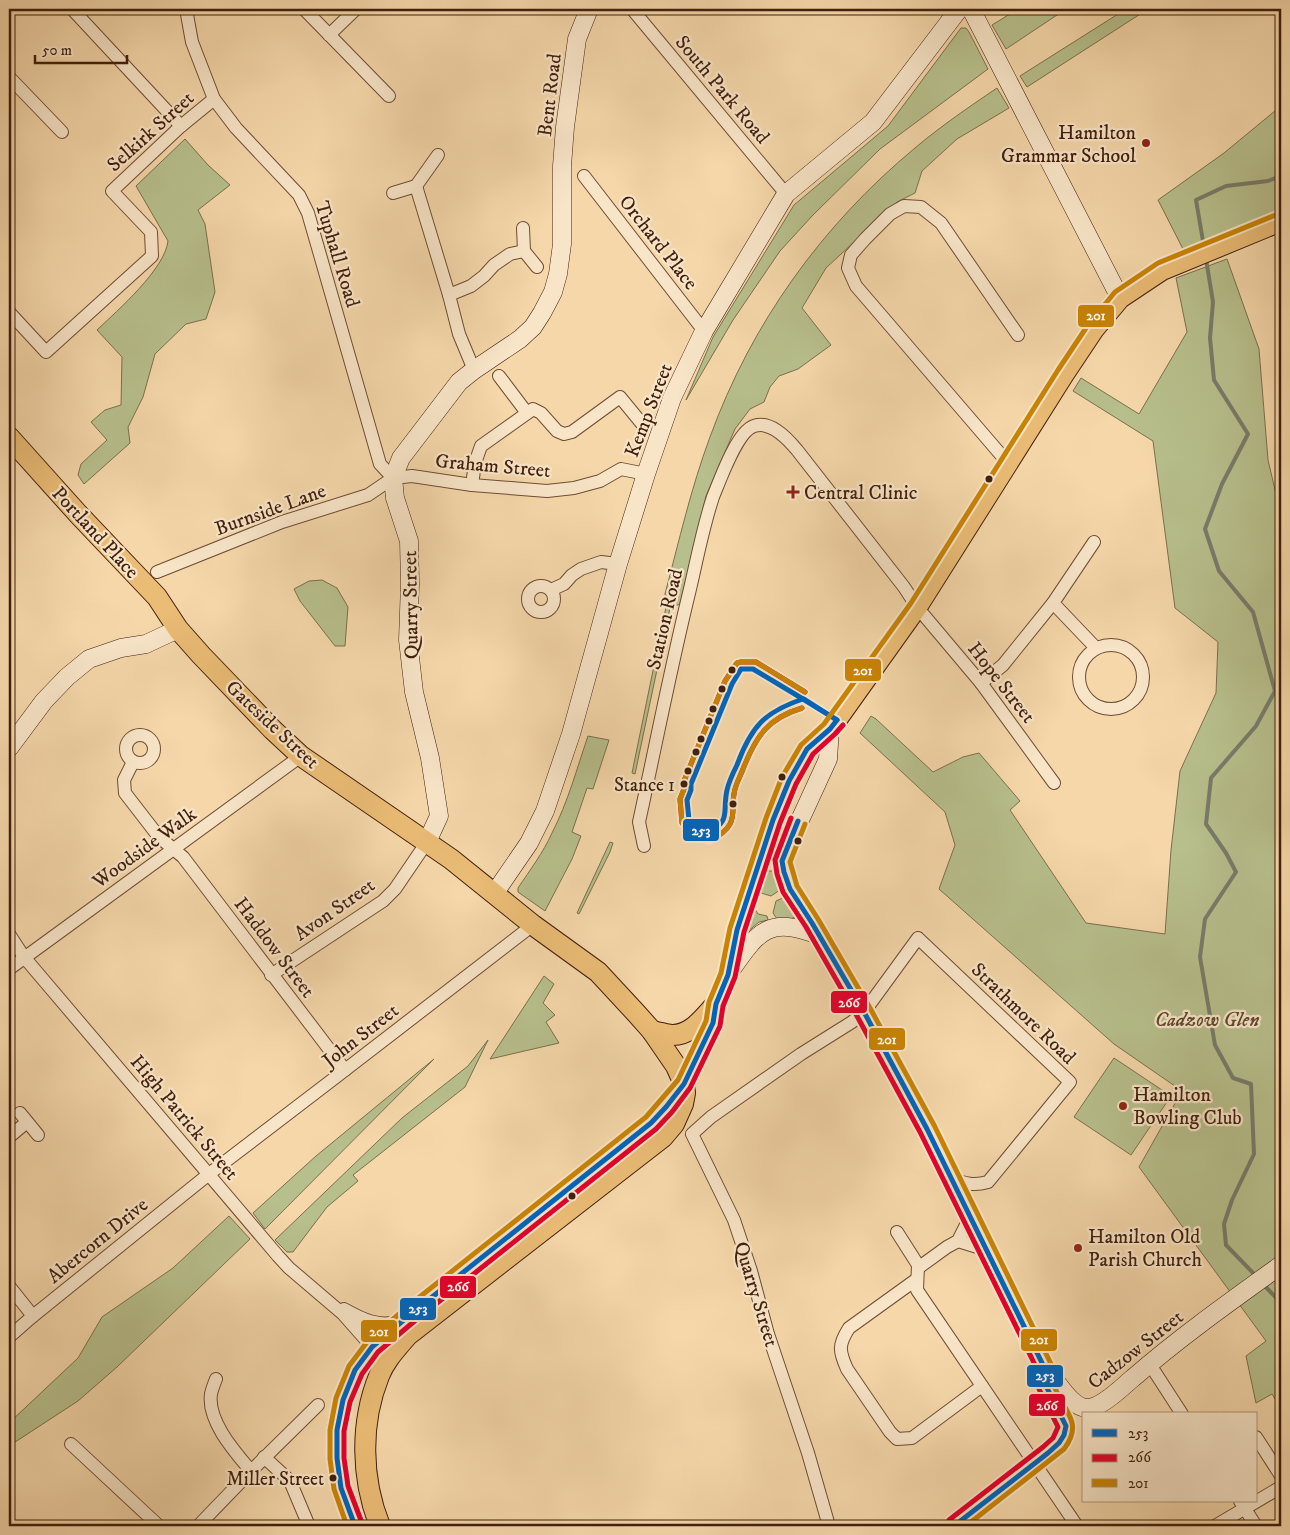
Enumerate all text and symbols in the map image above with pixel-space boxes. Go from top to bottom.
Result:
street label: South Park Road [669,31,775,149]
scale bar [35,32,128,64]
text: 50 m [42,41,72,60]
street label: Bent Road [533,52,568,138]
street label: Selkirk Street [102,86,200,178]
place label: Hamilton Grammar School [1001,121,1137,169]
marker: Hamilton Grammar School [1140,137,1152,149]
street label: Orchard Place [613,190,703,295]
street label: Tuphall Road [309,198,365,311]
line badge: 201 [1077,304,1115,328]
text: 201 [1086,307,1106,325]
street label: Kemp Street [620,360,679,461]
street label: Graham Street [434,449,552,484]
unlabelled marker [984,474,994,484]
street label: Burnside Lane [212,479,329,542]
place label: Central Clinic [804,481,918,506]
street label: Portland Place [46,482,144,584]
marker: Central Clinic [786,485,800,499]
street label: Quarry Street [398,550,425,660]
street label: Station Road [642,566,689,672]
street label: Hope Street [961,637,1040,728]
line badge: 201 [844,658,882,682]
text: 201 [853,662,873,680]
unlabelled marker [727,665,737,675]
street label: Gateside Street [220,675,324,775]
unlabelled marker [717,684,727,694]
unlabelled marker [708,704,718,714]
unlabelled marker [704,716,714,726]
unlabelled marker [696,734,706,744]
unlabelled marker [691,747,701,757]
unlabelled marker [683,766,693,776]
unlabelled marker [777,772,787,782]
place label: Stance 1 [614,774,675,797]
marker: Stance 1 [679,779,689,789]
unlabelled marker [728,799,738,809]
street label: Woodside Walk [87,802,202,895]
line badge: 253 [682,818,720,842]
text: 253 [692,822,710,840]
unlabelled marker [793,836,803,846]
street label: Avon Street [290,873,380,947]
street label: Haddow Street [228,893,320,1003]
street label: Strathmore Road [965,958,1080,1070]
line badge: 266 [830,990,868,1014]
text: 266 [838,994,860,1012]
street label: John Street [316,999,404,1075]
park label: Cadzow Glen [1155,1008,1259,1033]
line badge: 201 [868,1027,906,1051]
text: 201 [877,1031,897,1049]
street label: High Patrick Street [124,1050,243,1186]
place label: Hamilton Bowling Club [1133,1083,1242,1131]
marker: Hamilton Bowling Club [1117,1100,1129,1112]
unlabelled marker [567,1191,577,1201]
street label: Abercorn Drive [42,1193,154,1289]
place label: Hamilton Old Parish Church [1088,1225,1202,1273]
street label: Quarry Street [728,1239,783,1350]
marker: Hamilton Old Parish Church [1072,1242,1084,1254]
line badge: 266 [439,1275,477,1299]
text: 266 [447,1278,469,1296]
line badge: 253 [399,1297,437,1321]
text: 253 [409,1300,427,1318]
street label: Cadzow Street [1083,1305,1189,1395]
line badge: 201 [360,1319,398,1343]
text: 201 [369,1323,389,1341]
line badge: 201 [1020,1328,1058,1352]
text: 201 [1029,1331,1049,1349]
line badge: 253 [1026,1364,1064,1388]
text: 253 [1036,1367,1054,1385]
line badge: 266 [1028,1393,1066,1417]
text: 266 [1036,1397,1058,1415]
legend [1082,1412,1258,1502]
text: 253 [1128,1424,1148,1443]
text: 266 [1128,1448,1152,1467]
place label: Miller Street [226,1468,324,1491]
marker: Miller Street [328,1473,338,1483]
text: 201 [1128,1474,1149,1493]

